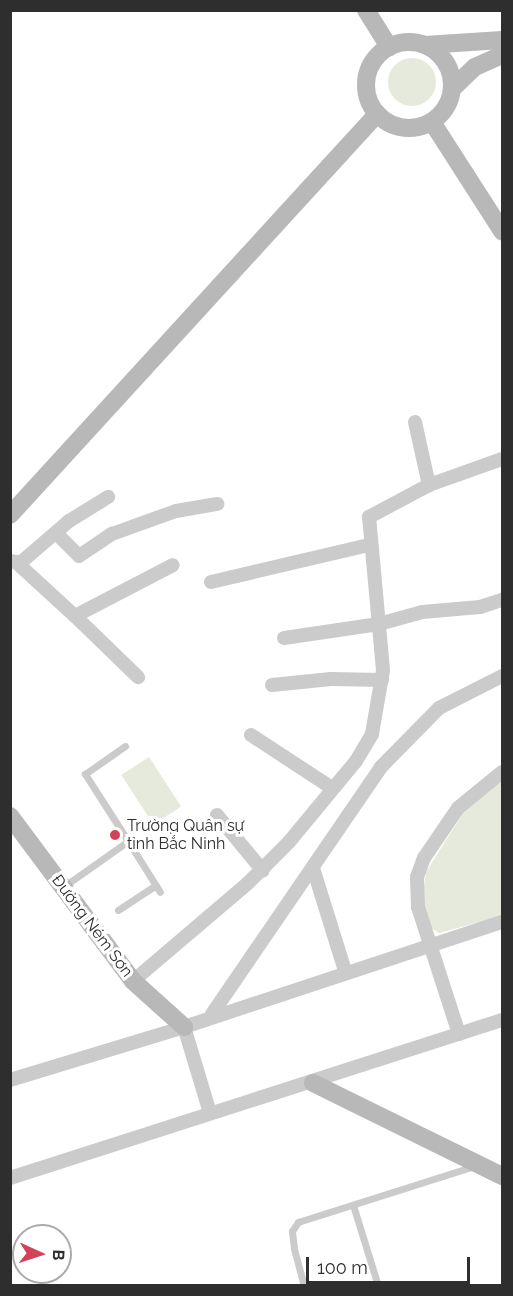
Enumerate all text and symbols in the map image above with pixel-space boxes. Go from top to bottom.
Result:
place label: Trường Quân sự tỉnh Bắc Ninh [127,816,244,854]
marker: Trường Quân sự tỉnh Bắc Ninh [108,828,122,842]
street label: Đường Ném Sơn [47,871,137,981]
north arrow [12,1224,72,1284]
scale bar [309,1245,472,1283]
text: B [49,1249,68,1261]
text: 100 m [317,1257,368,1278]

